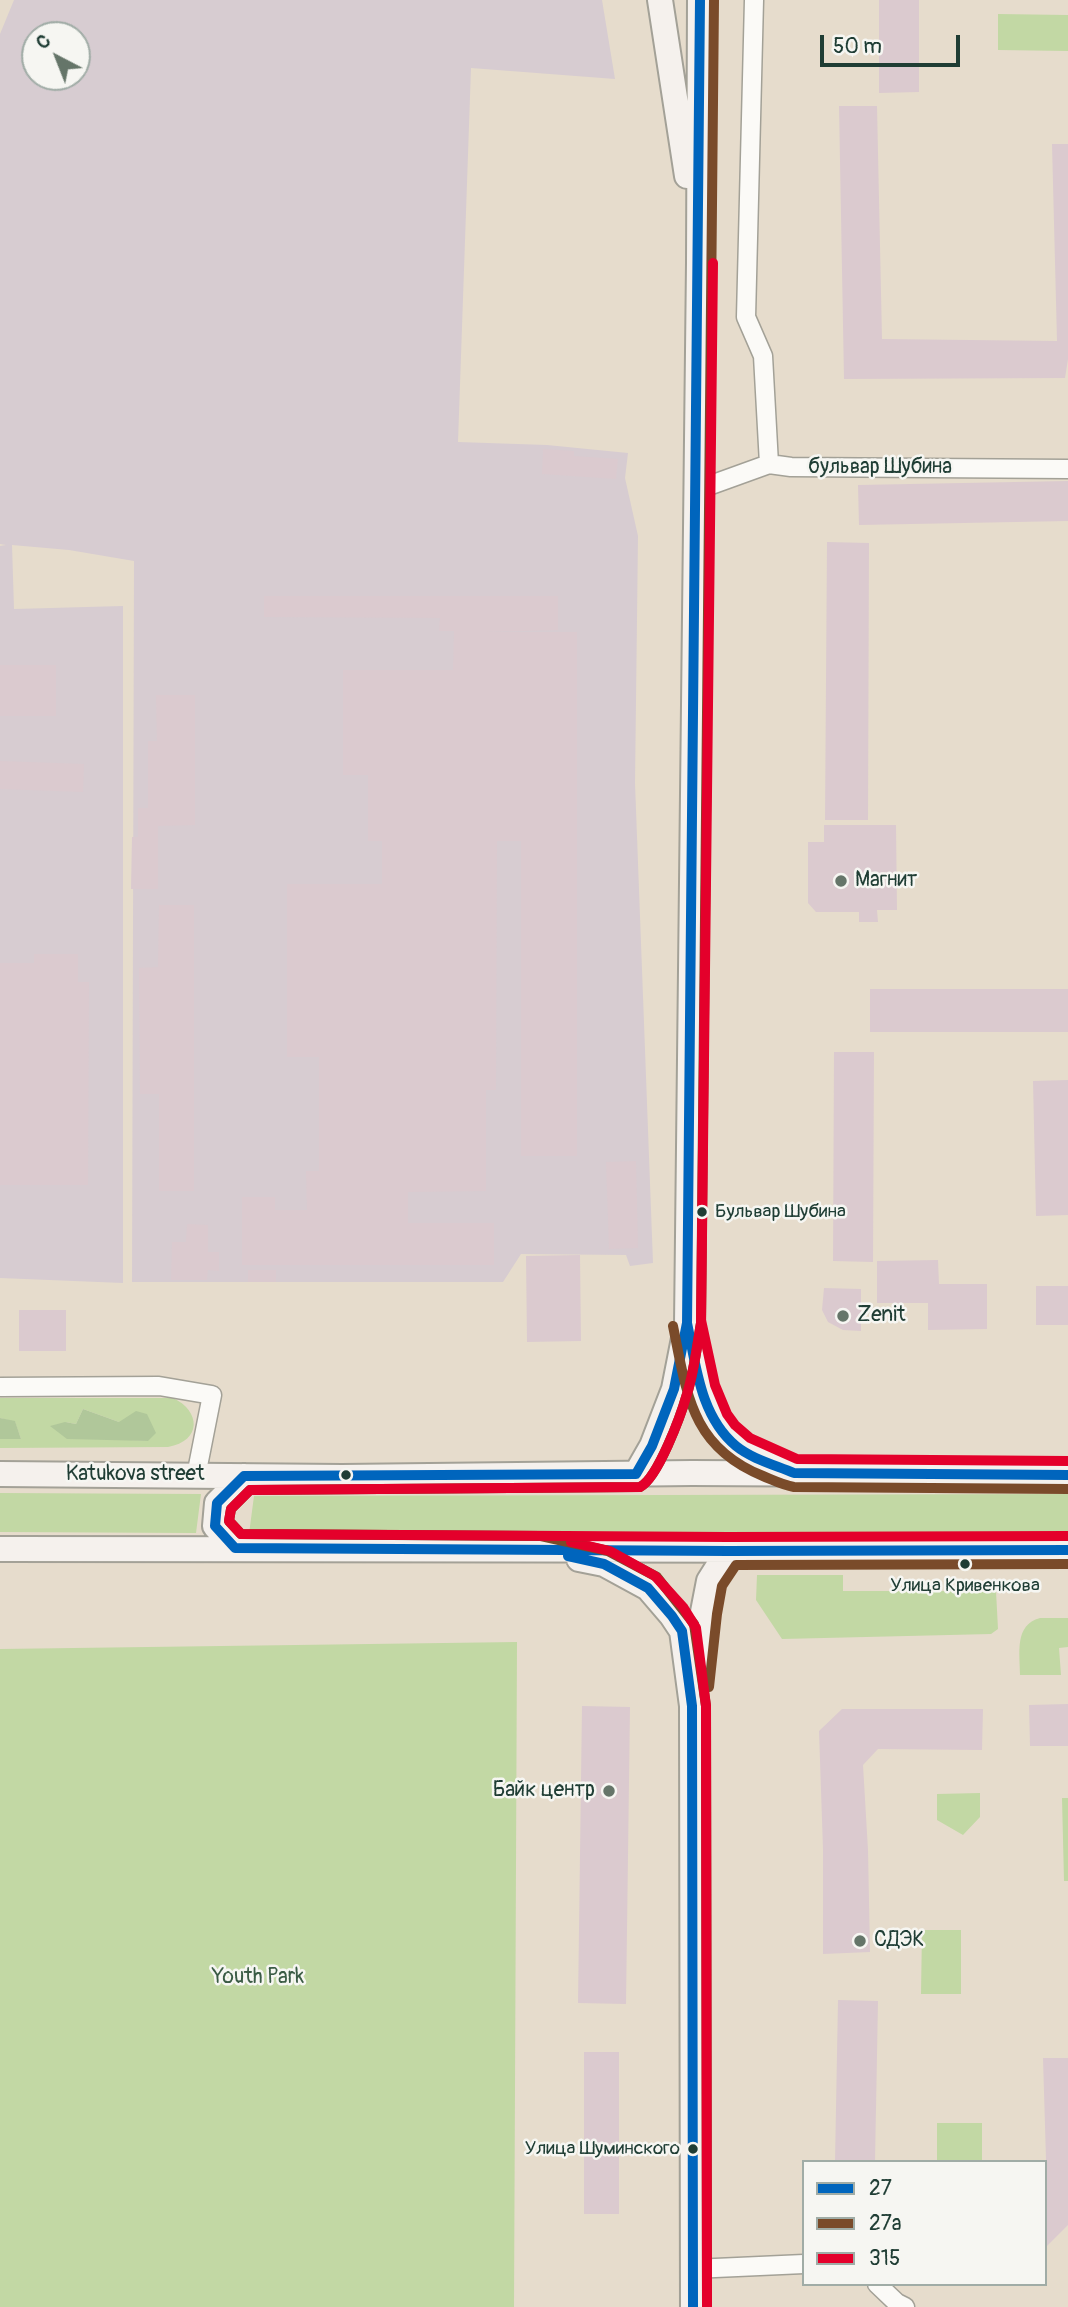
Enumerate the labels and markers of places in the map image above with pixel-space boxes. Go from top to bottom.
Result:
place label: Магнит [855,868,917,894]
marker: Магнит [833,873,849,889]
place label: Бульвар Шубина [715,1201,846,1223]
marker: Бульвар Шубина [695,1205,709,1219]
place label: Zenit [857,1303,905,1329]
marker: Zenit [835,1308,851,1324]
unlabelled marker [339,1468,353,1482]
marker: Улица Кривенкова [958,1557,972,1571]
place label: Улица Кривенкова [890,1575,1040,1597]
place label: Байк центр [493,1778,595,1804]
marker: Байк центр [601,1783,617,1799]
place label: СДЭК [874,1928,924,1954]
marker: СДЭК [852,1933,868,1949]
place label: Улица Шуминского [525,2138,680,2160]
marker: Улица Шуминского [686,2142,700,2156]

